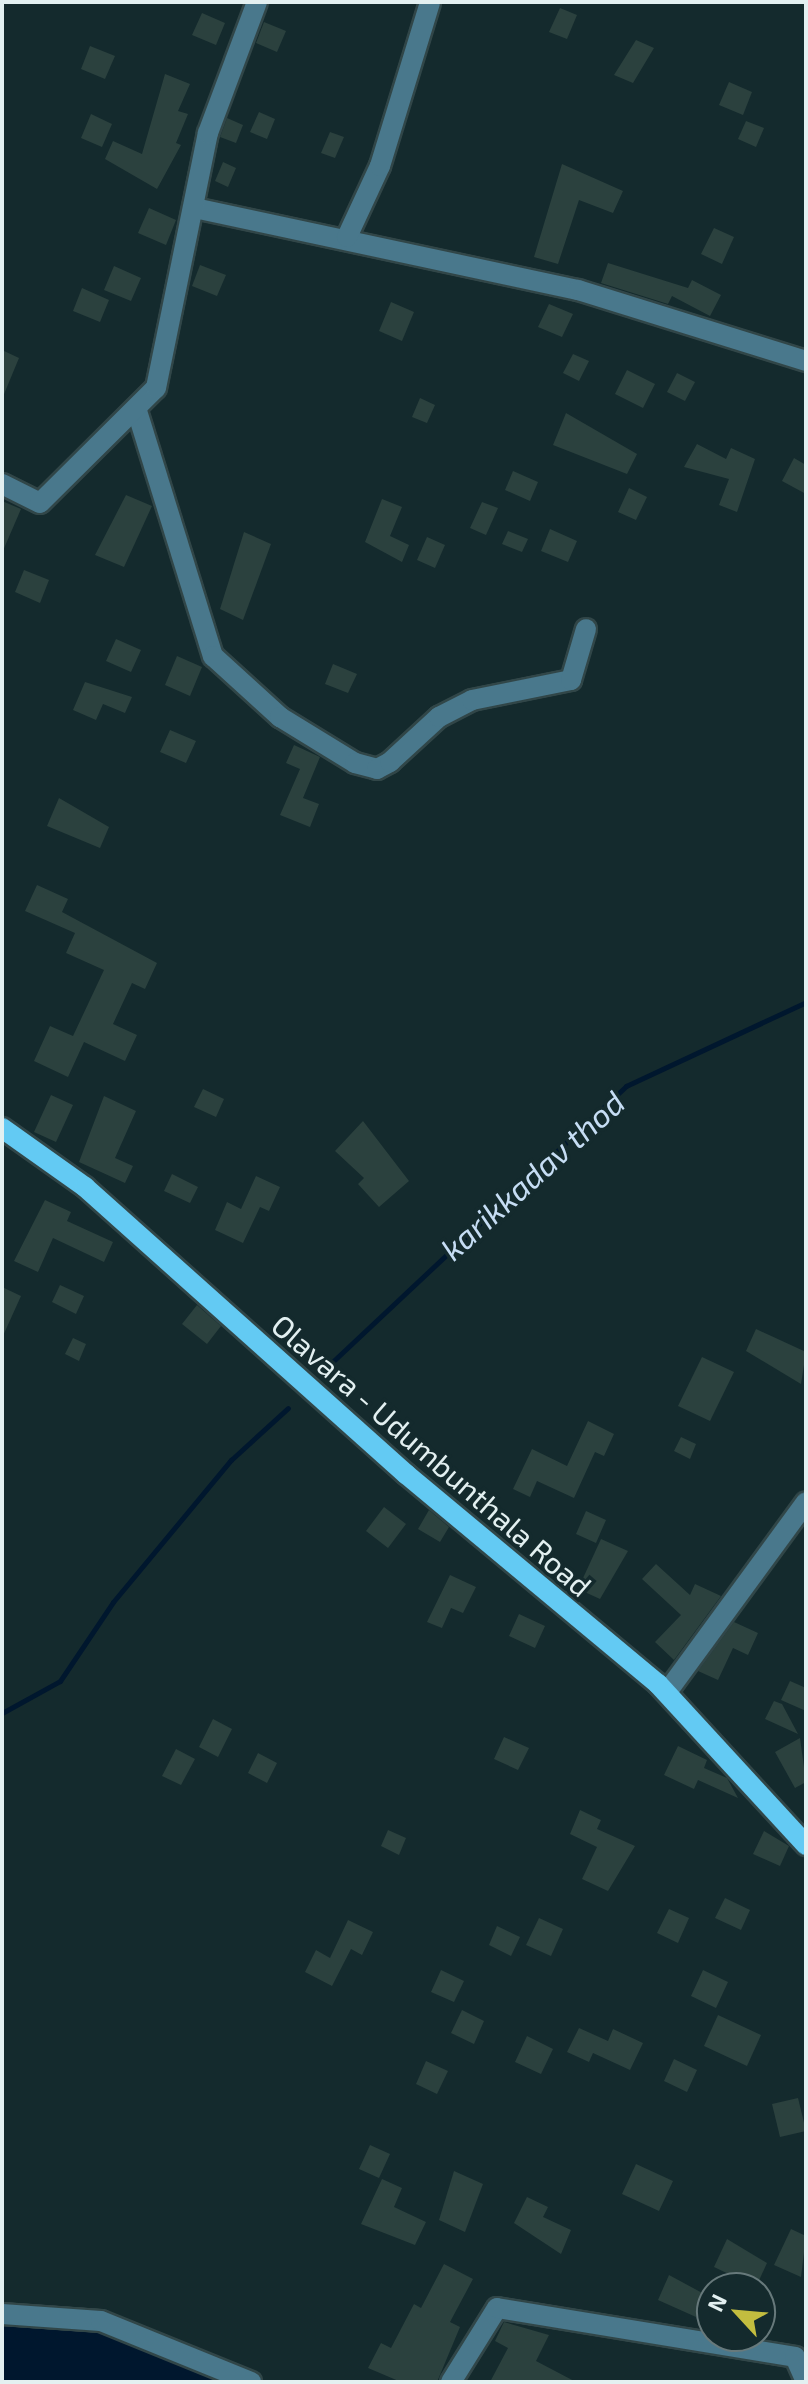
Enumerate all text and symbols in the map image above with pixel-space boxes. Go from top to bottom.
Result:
water label: karikkadav thod [432,1082,632,1268]
street label: Olavara - Udumbunthala Road [265,1306,599,1604]
north arrow [696,2272,776,2352]
text: N [701,2290,731,2315]

